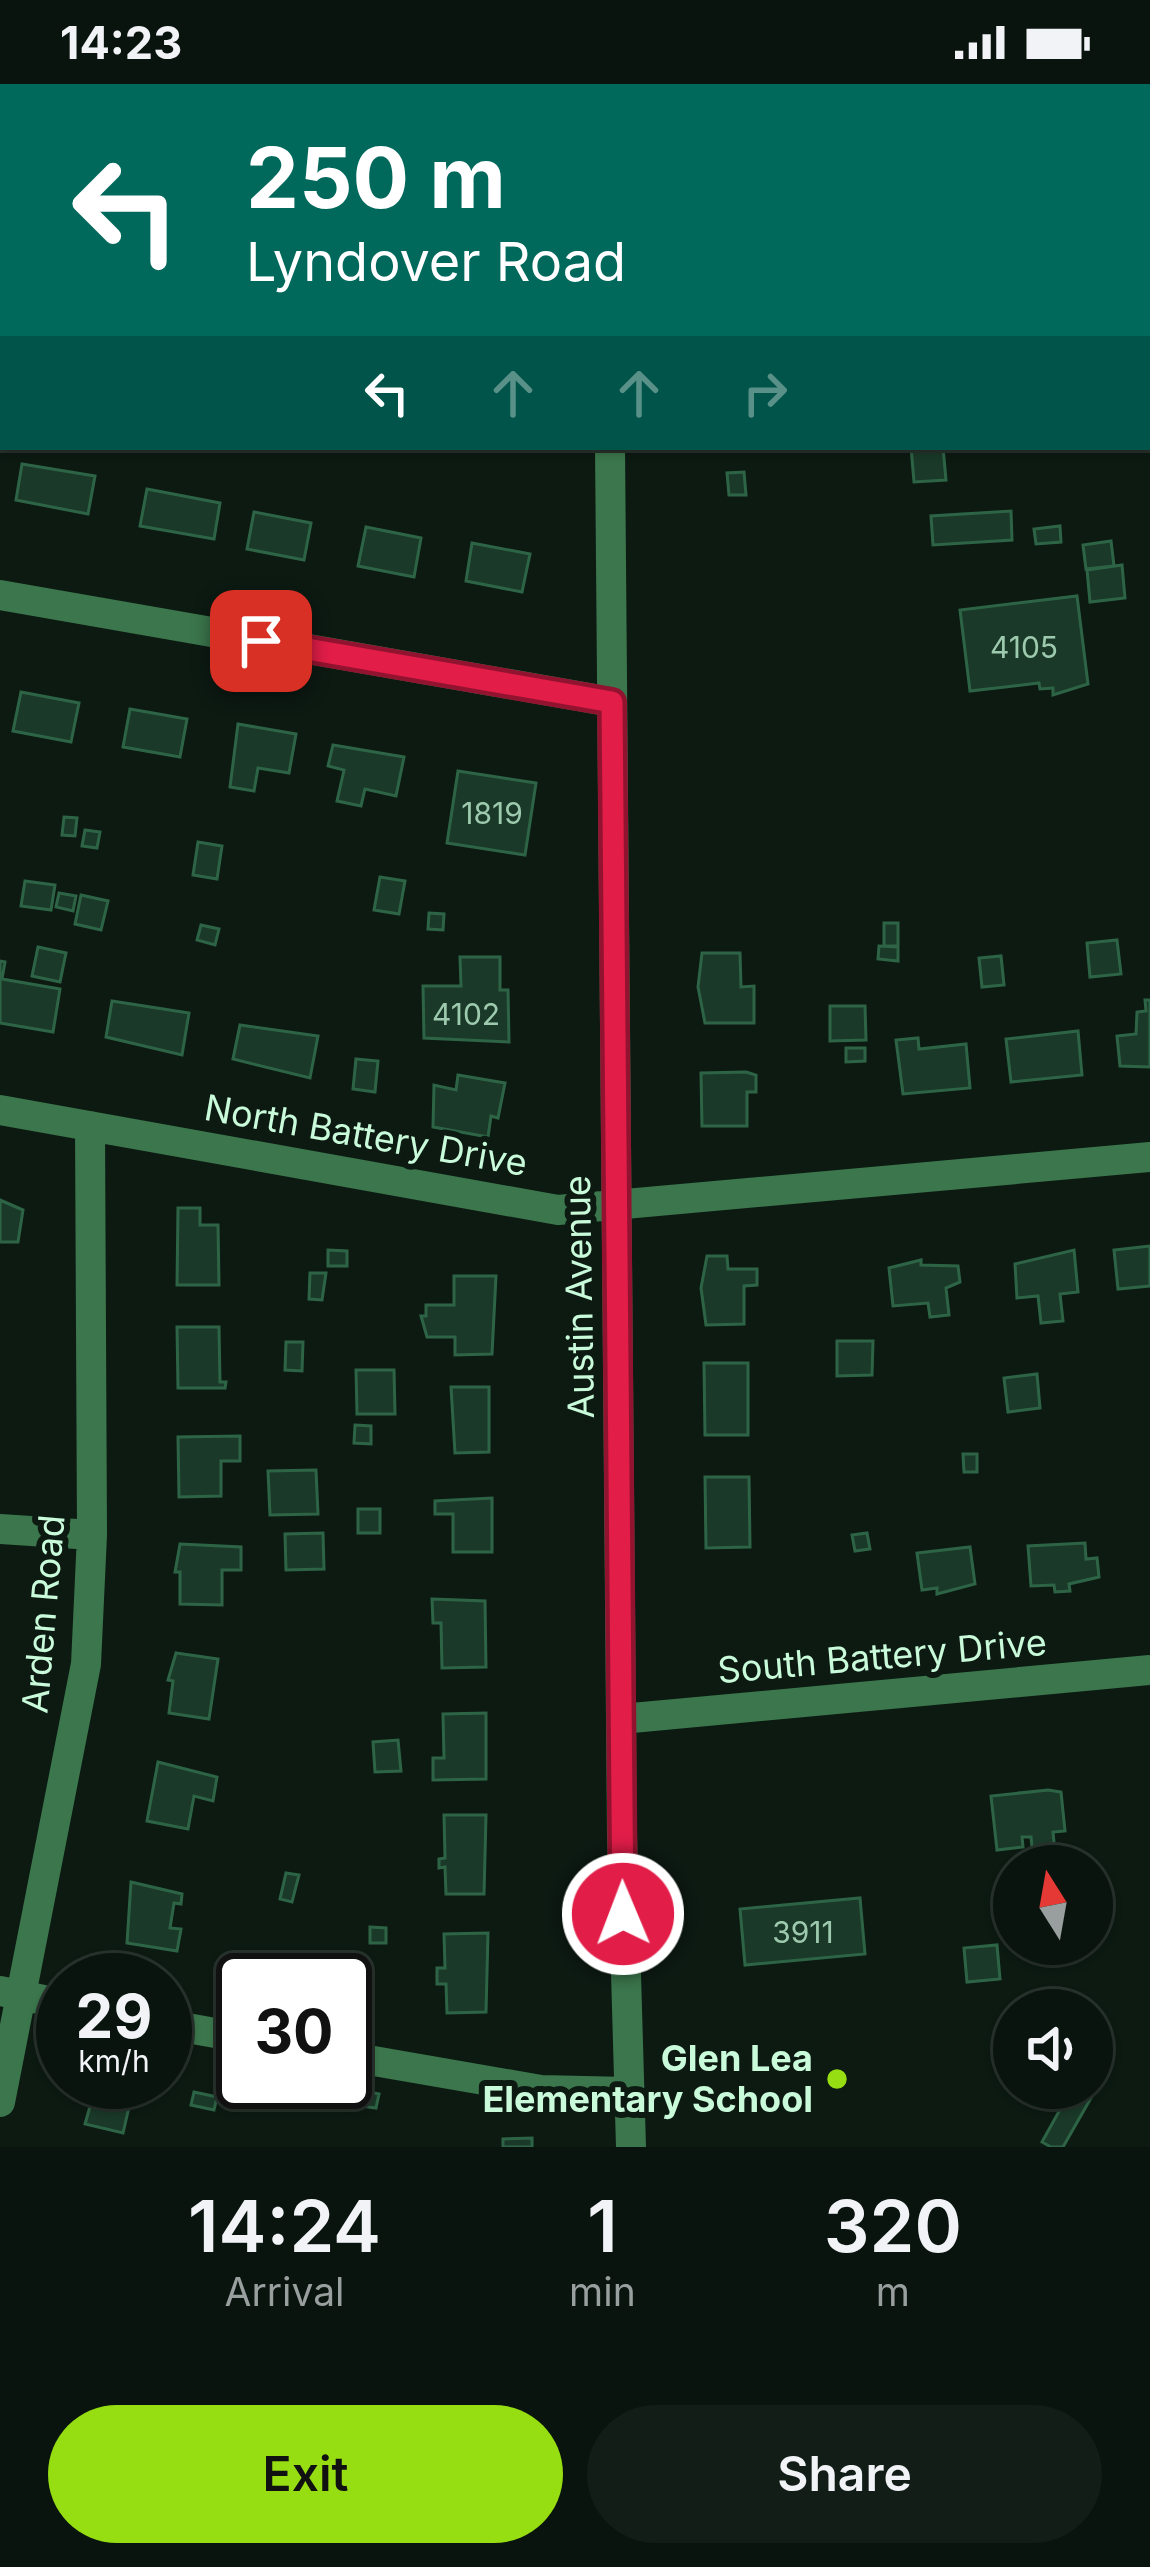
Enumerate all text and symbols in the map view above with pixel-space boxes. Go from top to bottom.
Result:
text: 14:23 [60,15,182,70]
text: 250 m [246,127,506,228]
icon: left [48,132,204,288]
text: Lyndover Road [246,229,626,294]
icon: left [354,360,420,426]
icon: ahead [480,360,546,426]
icon: ahead [606,360,672,426]
icon: right [732,360,798,426]
pin [210,590,312,692]
icon: arrive [228,608,294,674]
house number: 4105 [990,629,1058,665]
house number: 1819 [461,795,523,831]
house number: 4102 [432,996,500,1032]
street label: North Battery Drive [201,1085,531,1185]
street label: Austin Avenue [555,1175,603,1419]
street label: Arden Road [12,1513,74,1715]
street label: South Battery Drive [716,1620,1048,1692]
north arrow [993,1845,1113,1965]
map controls [993,1845,1113,2109]
position arrow [560,1851,686,1977]
house number: 3911 [772,1914,834,1950]
speed limit sign: 30 [216,1953,372,2109]
text: 29 [76,1980,152,2052]
button: sound [993,1989,1113,2109]
place label: Glen Lea Elementary School [482,2036,813,2121]
text: km/h [78,2043,150,2079]
marker: Glen Lea Elementary School [824,2066,850,2092]
text: 14:24 [188,2182,381,2269]
text: 1 [587,2182,618,2269]
text: 320 [824,2182,962,2269]
text: Arrival [225,2268,345,2315]
text: min [569,2268,636,2315]
text: m [876,2268,910,2315]
button: Exit [48,2405,563,2543]
button: Share [587,2405,1102,2543]

